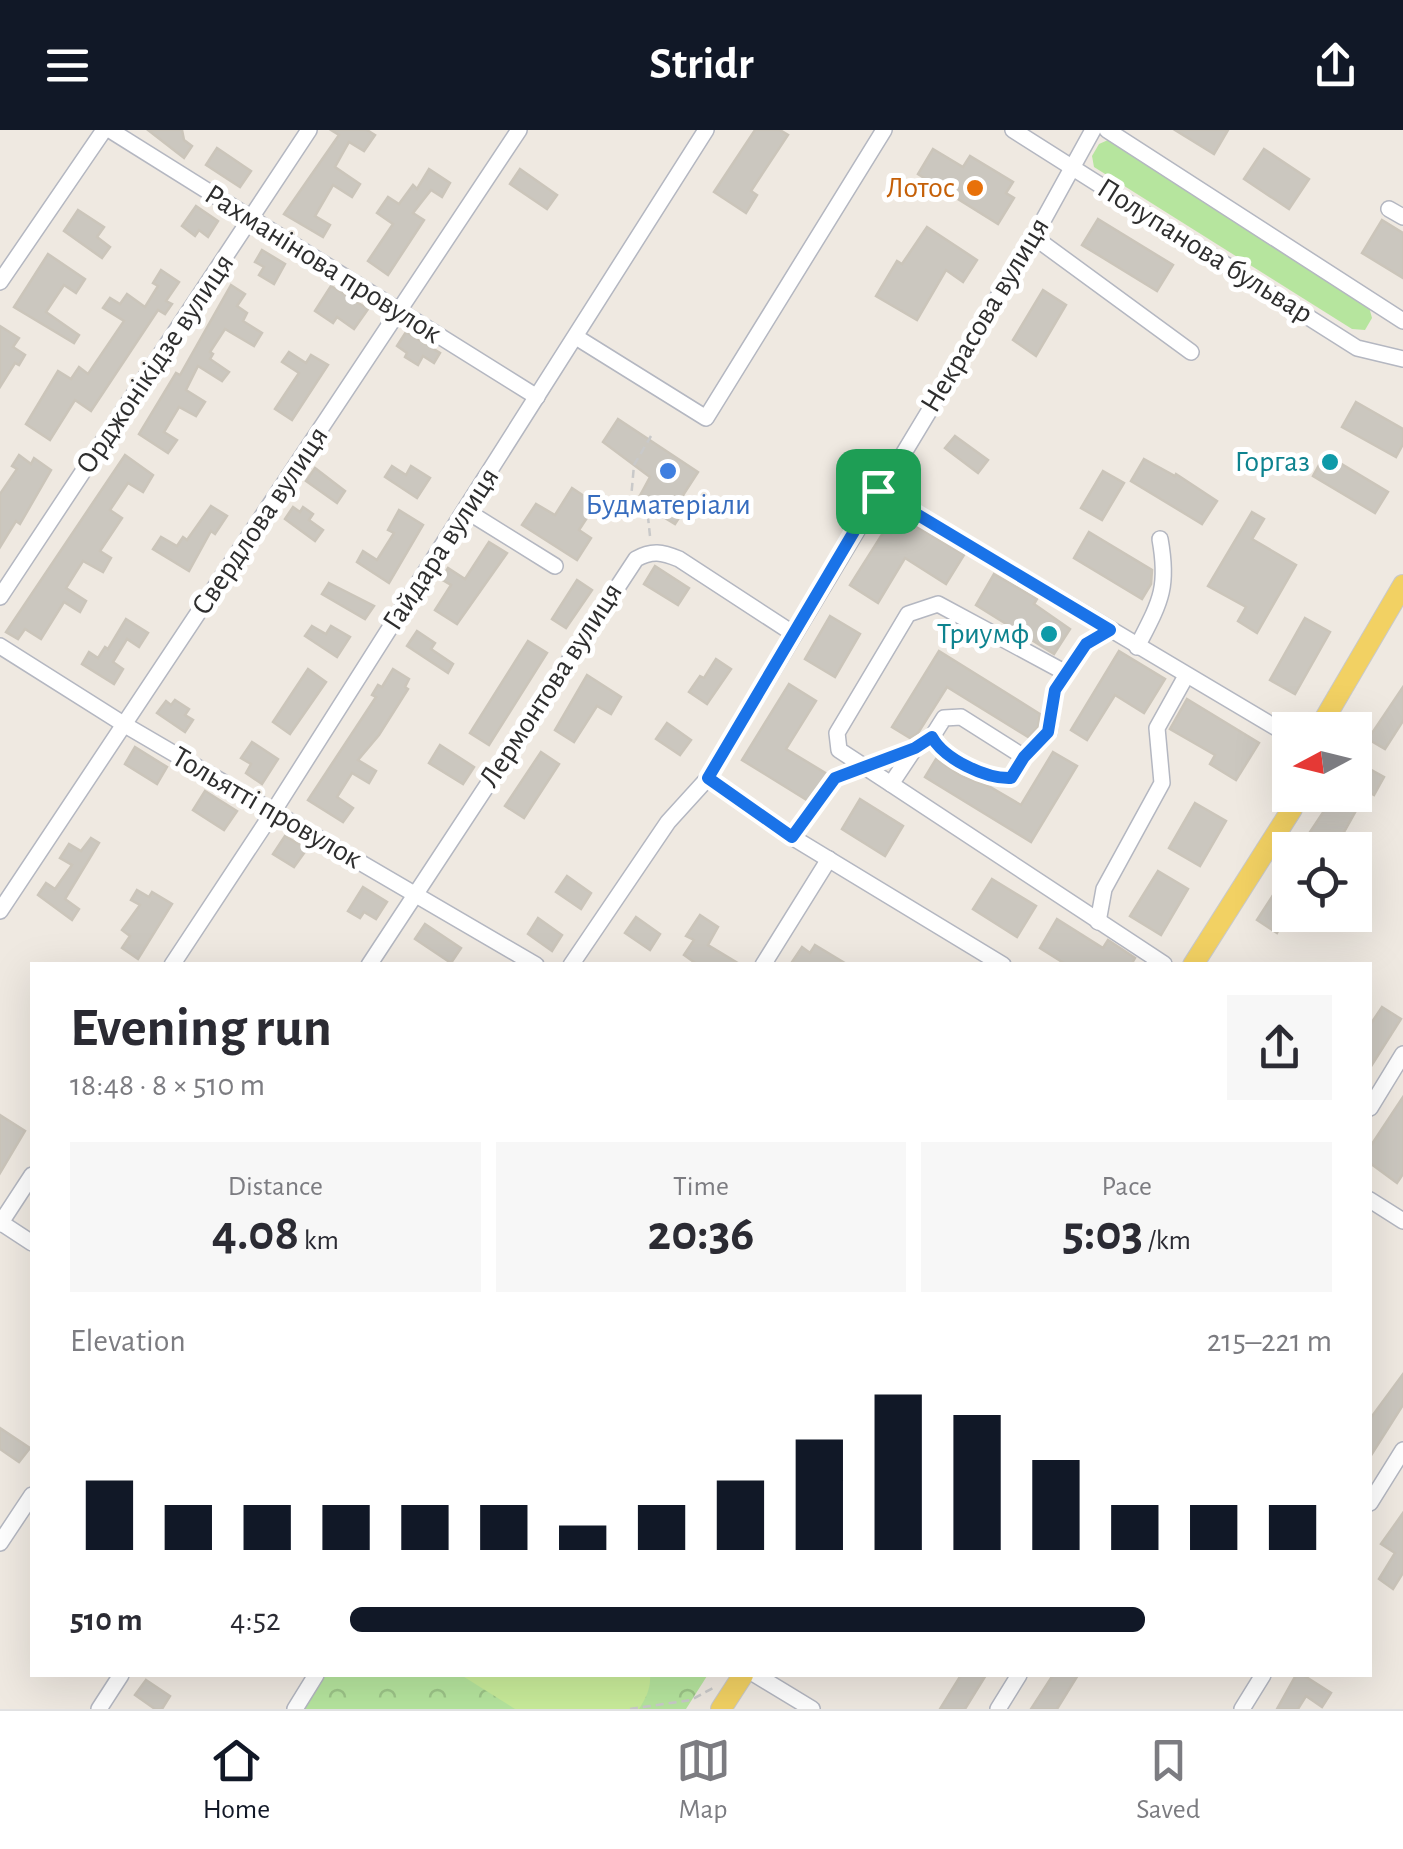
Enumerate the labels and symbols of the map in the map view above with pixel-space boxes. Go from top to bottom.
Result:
place label: Лотос [886,173,955,203]
street label: Полупанова бульвар [1092,173,1318,329]
marker: Лотос [964,177,986,199]
street label: Рахманінова провулок [199,179,447,349]
street label: Некрасова вулиця [915,212,1055,418]
street label: Орджонікідзе вулиця [70,249,240,479]
street label: Свердлова вулиця [186,421,334,621]
place label: Горгаз [1234,447,1310,477]
pin [836,449,921,534]
marker: Горгаз [1319,451,1341,473]
marker: Будматеріали [657,460,679,482]
street label: Гайдара вулиця [377,462,505,636]
place label: Будматеріали [585,490,751,520]
street label: Лермонтова вулиця [474,577,628,793]
place label: Триумф [937,619,1029,649]
marker: Триумф [1038,623,1060,645]
north arrow [1272,712,1372,812]
street label: Тольятті провулок [167,742,367,875]

